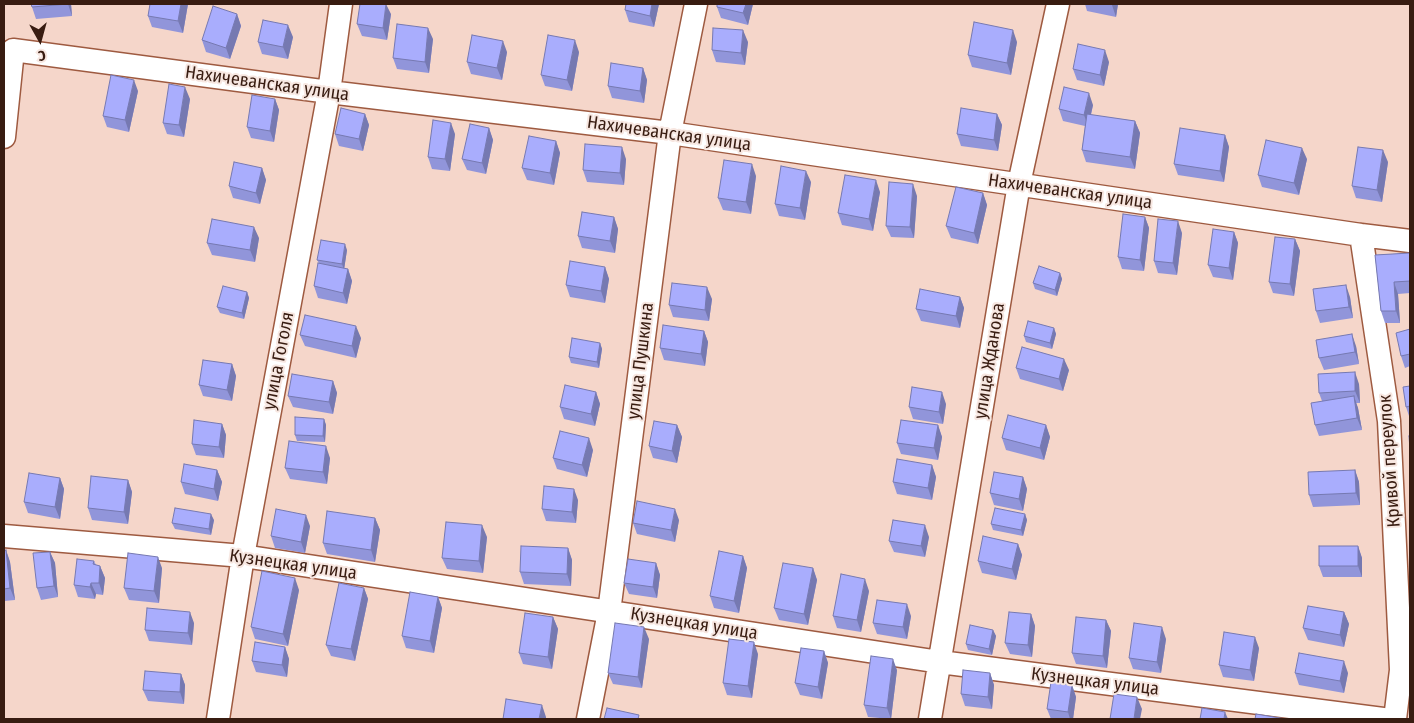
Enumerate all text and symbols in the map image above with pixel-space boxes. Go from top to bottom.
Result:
north arrow [15,15,65,65]
text: С [37,47,47,64]
street label: Нахичеванская улица [184,62,350,106]
street label: Нахичеванская улица [586,112,752,156]
street label: Нахичеванская улица [987,170,1153,214]
street label: улица Пушкина [623,301,659,421]
street label: улица Жданова [970,301,1010,421]
street label: улица Гоголя [259,310,299,412]
street label: Кривой переулок [1375,394,1405,528]
street label: Кузнецкая улица [228,545,358,585]
street label: Кузнецкая улица [629,603,759,645]
street label: Кузнецкая улица [1030,663,1160,701]

